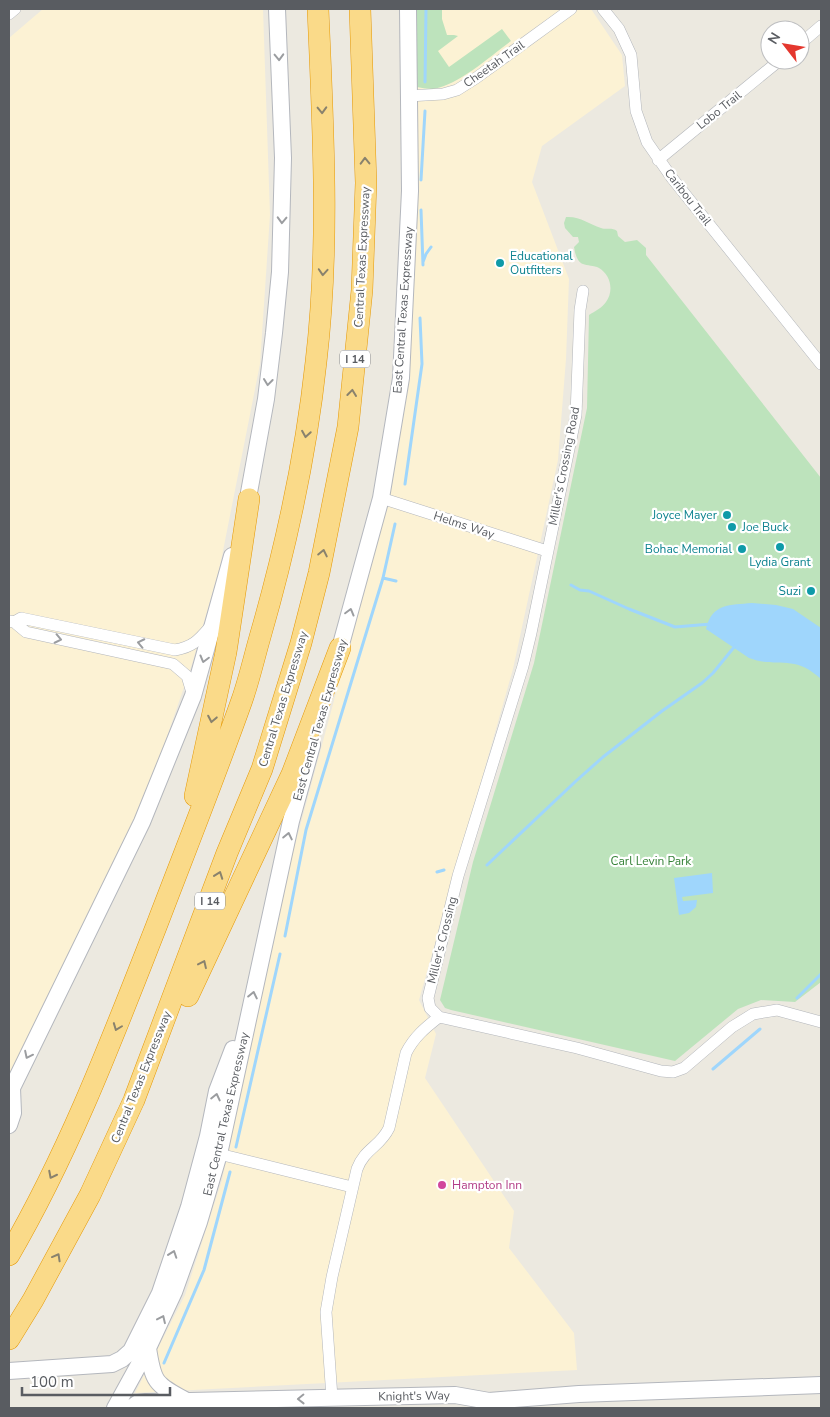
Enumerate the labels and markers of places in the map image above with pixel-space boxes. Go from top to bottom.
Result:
place label: Educational Outfitters [510,248,573,278]
marker: Educational Outfitters [494,257,506,269]
place label: Joyce Mayer [651,507,718,523]
marker: Joyce Mayer [721,509,733,521]
place label: Joe Buck [741,519,789,535]
marker: Joe Buck [726,521,738,533]
place label: Bohac Memorial [645,541,732,557]
marker: Lydia Grant [774,541,786,553]
marker: Bohac Memorial [736,543,748,555]
place label: Lydia Grant [749,554,812,570]
place label: Suzi [779,583,801,599]
marker: Suzi [805,585,817,597]
place label: Hampton Inn [452,1177,522,1193]
marker: Hampton Inn [436,1179,448,1191]

